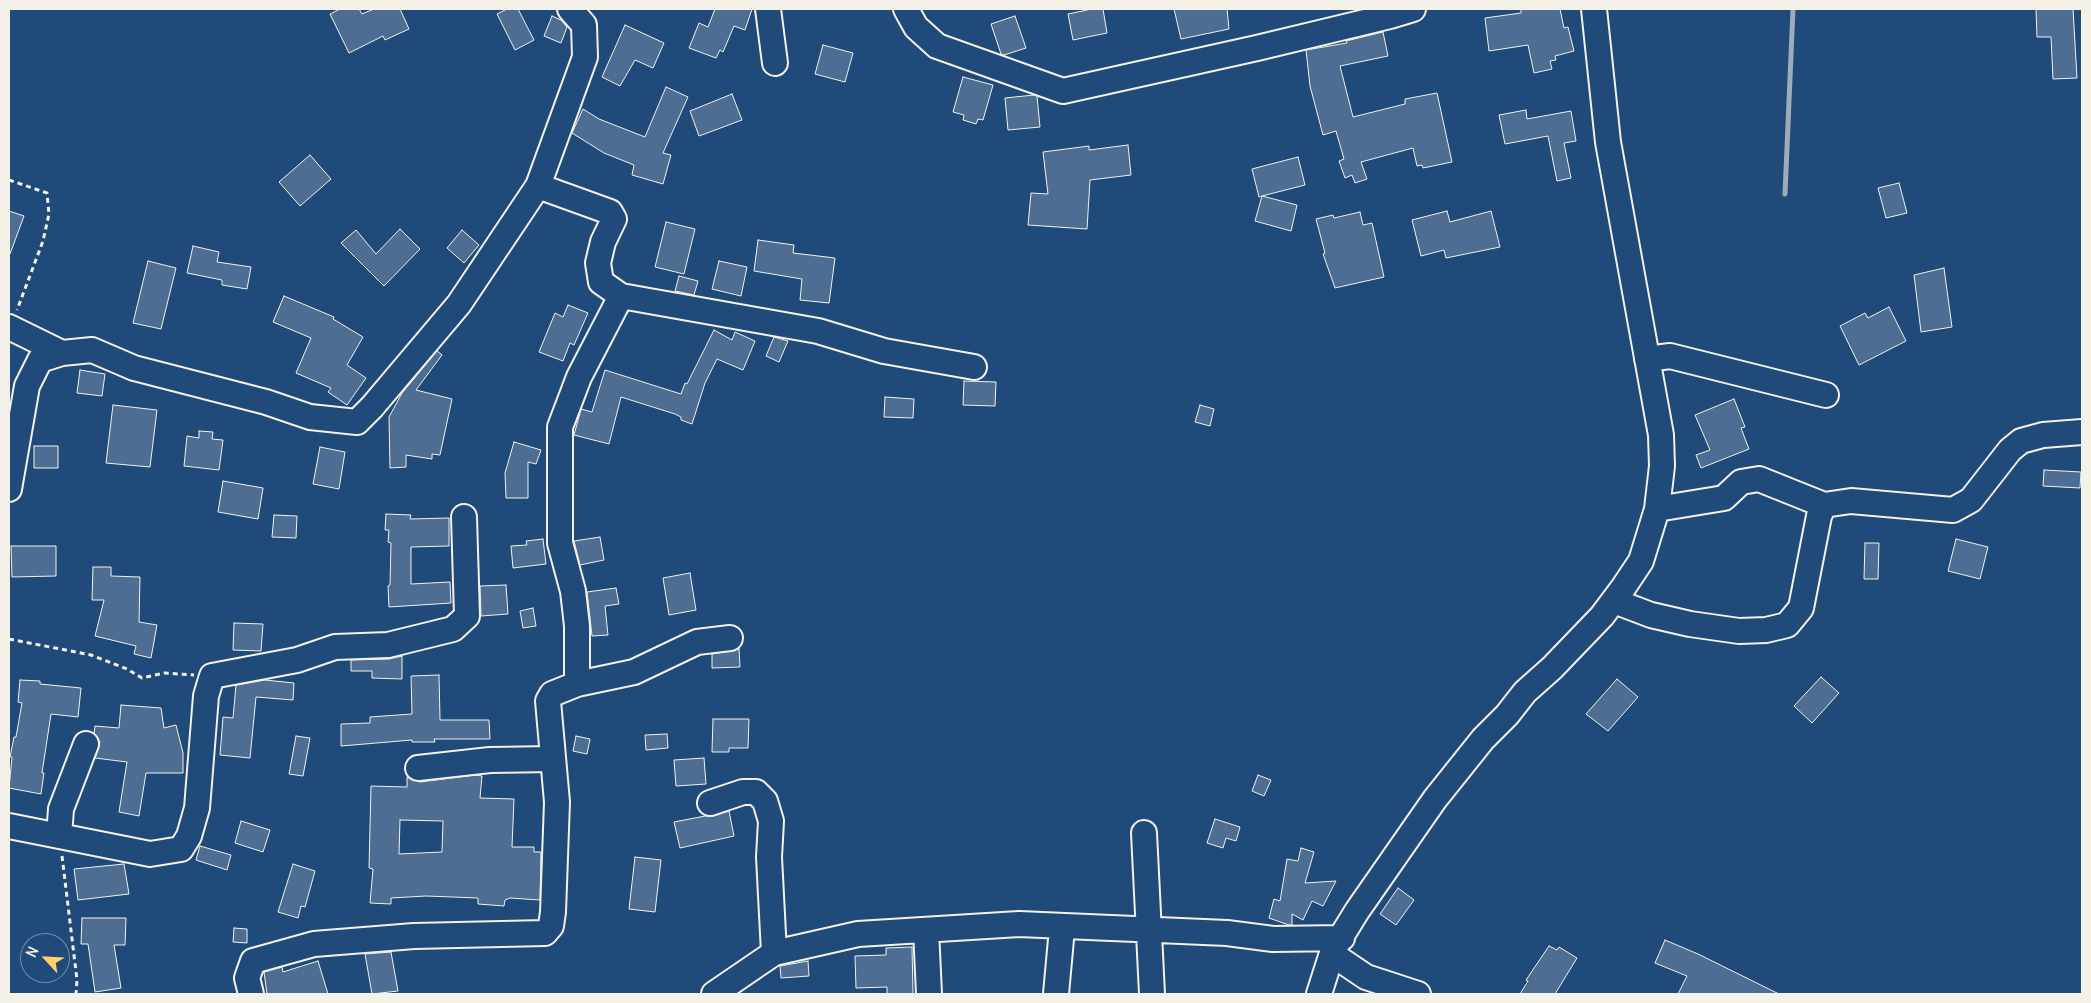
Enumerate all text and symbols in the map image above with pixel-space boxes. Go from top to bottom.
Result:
north arrow [20,933,70,983]
text: N [22,944,43,960]

